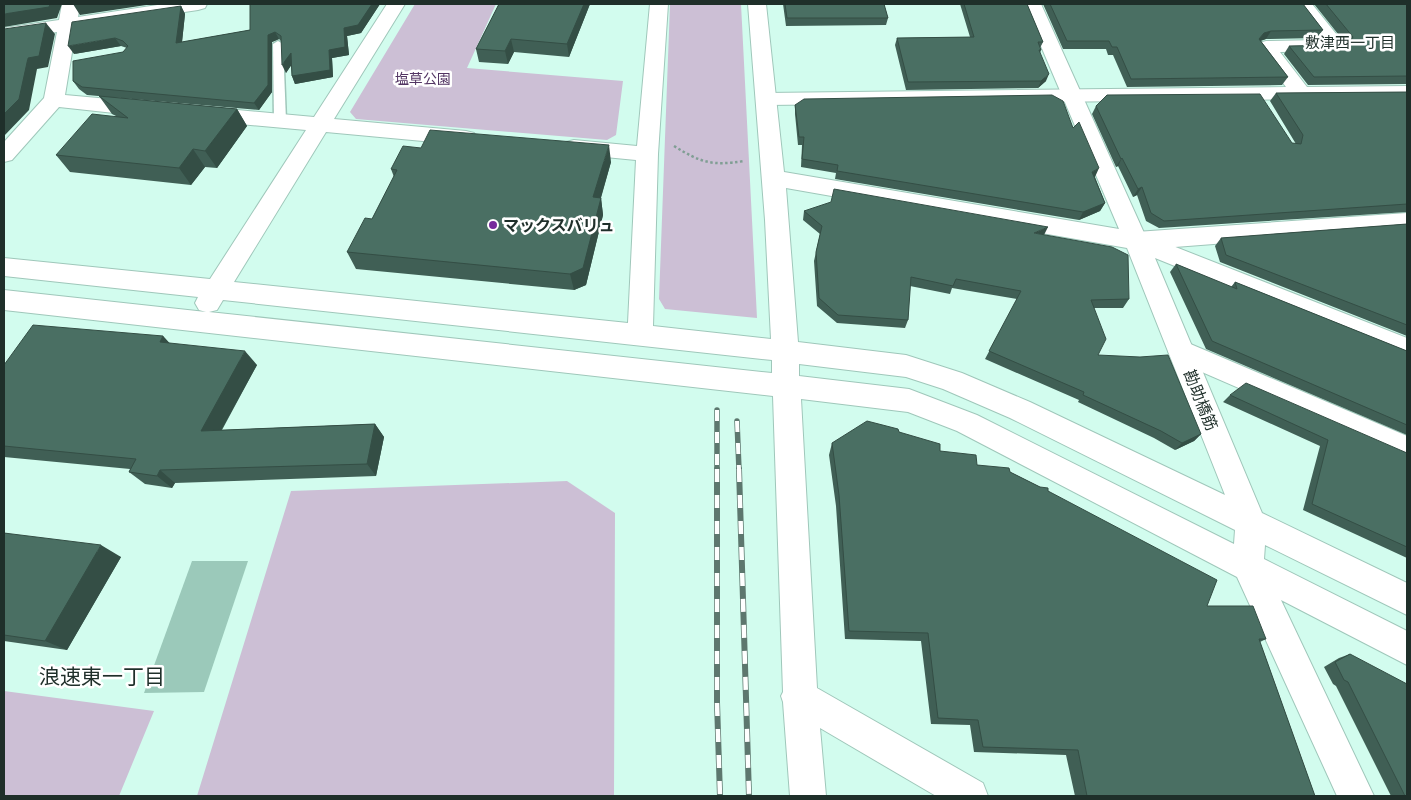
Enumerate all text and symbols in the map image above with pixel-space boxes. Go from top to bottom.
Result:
district label: 敷津西一丁目 [1305,32,1395,53]
park label: 塩草公園 [395,69,451,88]
place label: マックスバリュ [503,214,615,236]
marker: マックスバリュ [487,219,499,231]
street label: 勘助橋筋 [1179,366,1223,434]
district label: 浪速東一丁目 [39,662,165,690]

